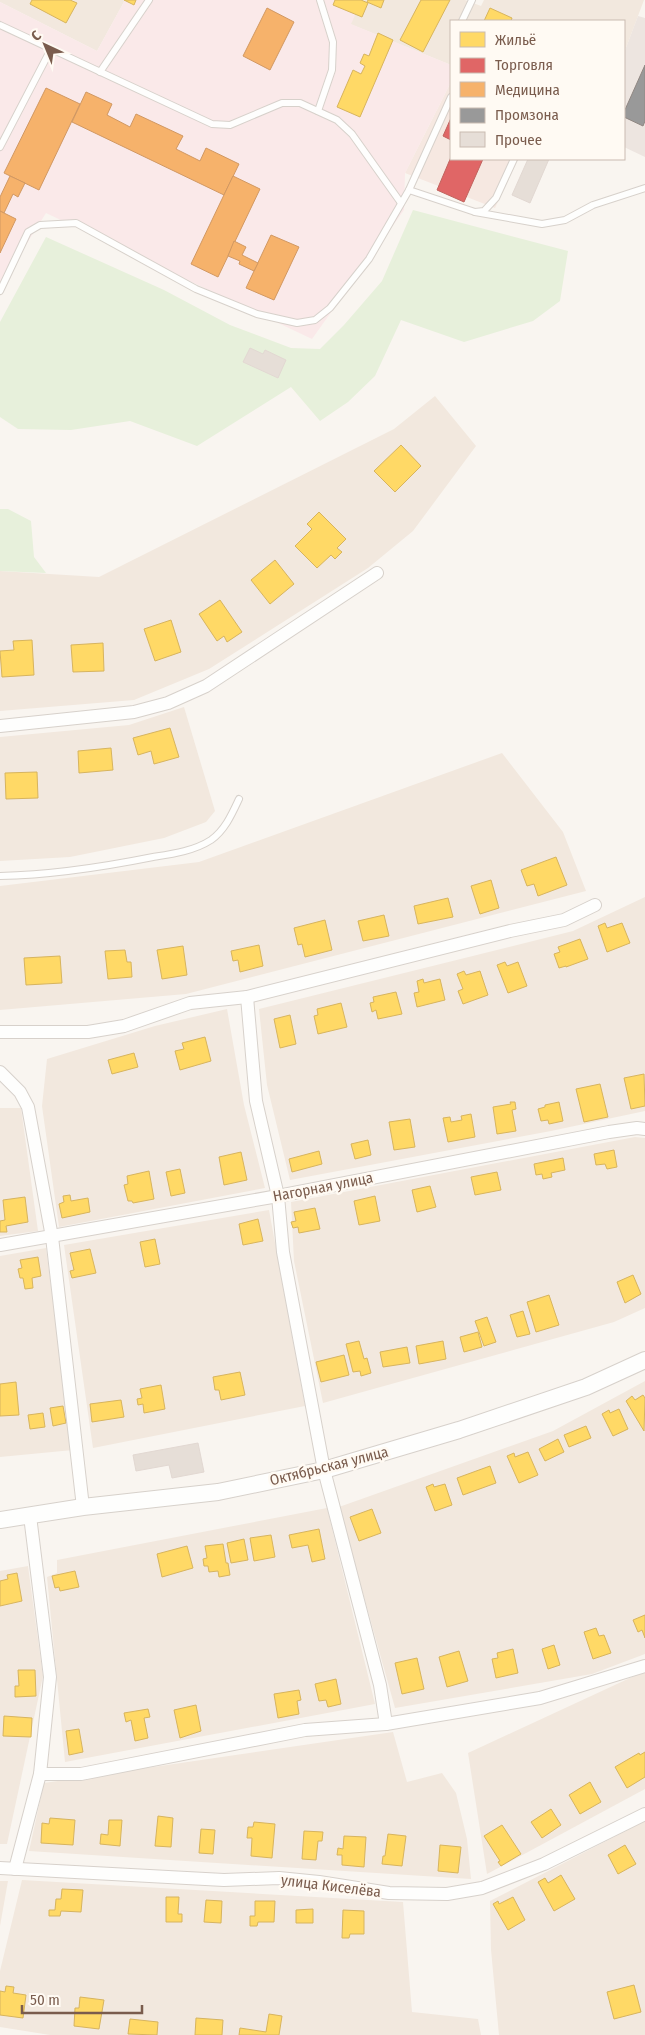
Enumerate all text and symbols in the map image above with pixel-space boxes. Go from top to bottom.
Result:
north arrow [20,20,70,70]
legend [450,20,625,160]
text: С [28,27,45,45]
text: Жильё [495,31,536,49]
text: Торговля [495,56,553,74]
text: Медицина [495,81,560,99]
text: Промзона [495,106,559,124]
text: Прочее [495,131,542,149]
street label: Нагорная улица [271,1168,375,1206]
street label: Октябрьская улица [268,1443,390,1489]
street label: улица Киселёва [280,1871,382,1901]
scale bar [22,1982,142,2014]
text: 50 m [30,1991,60,2009]

